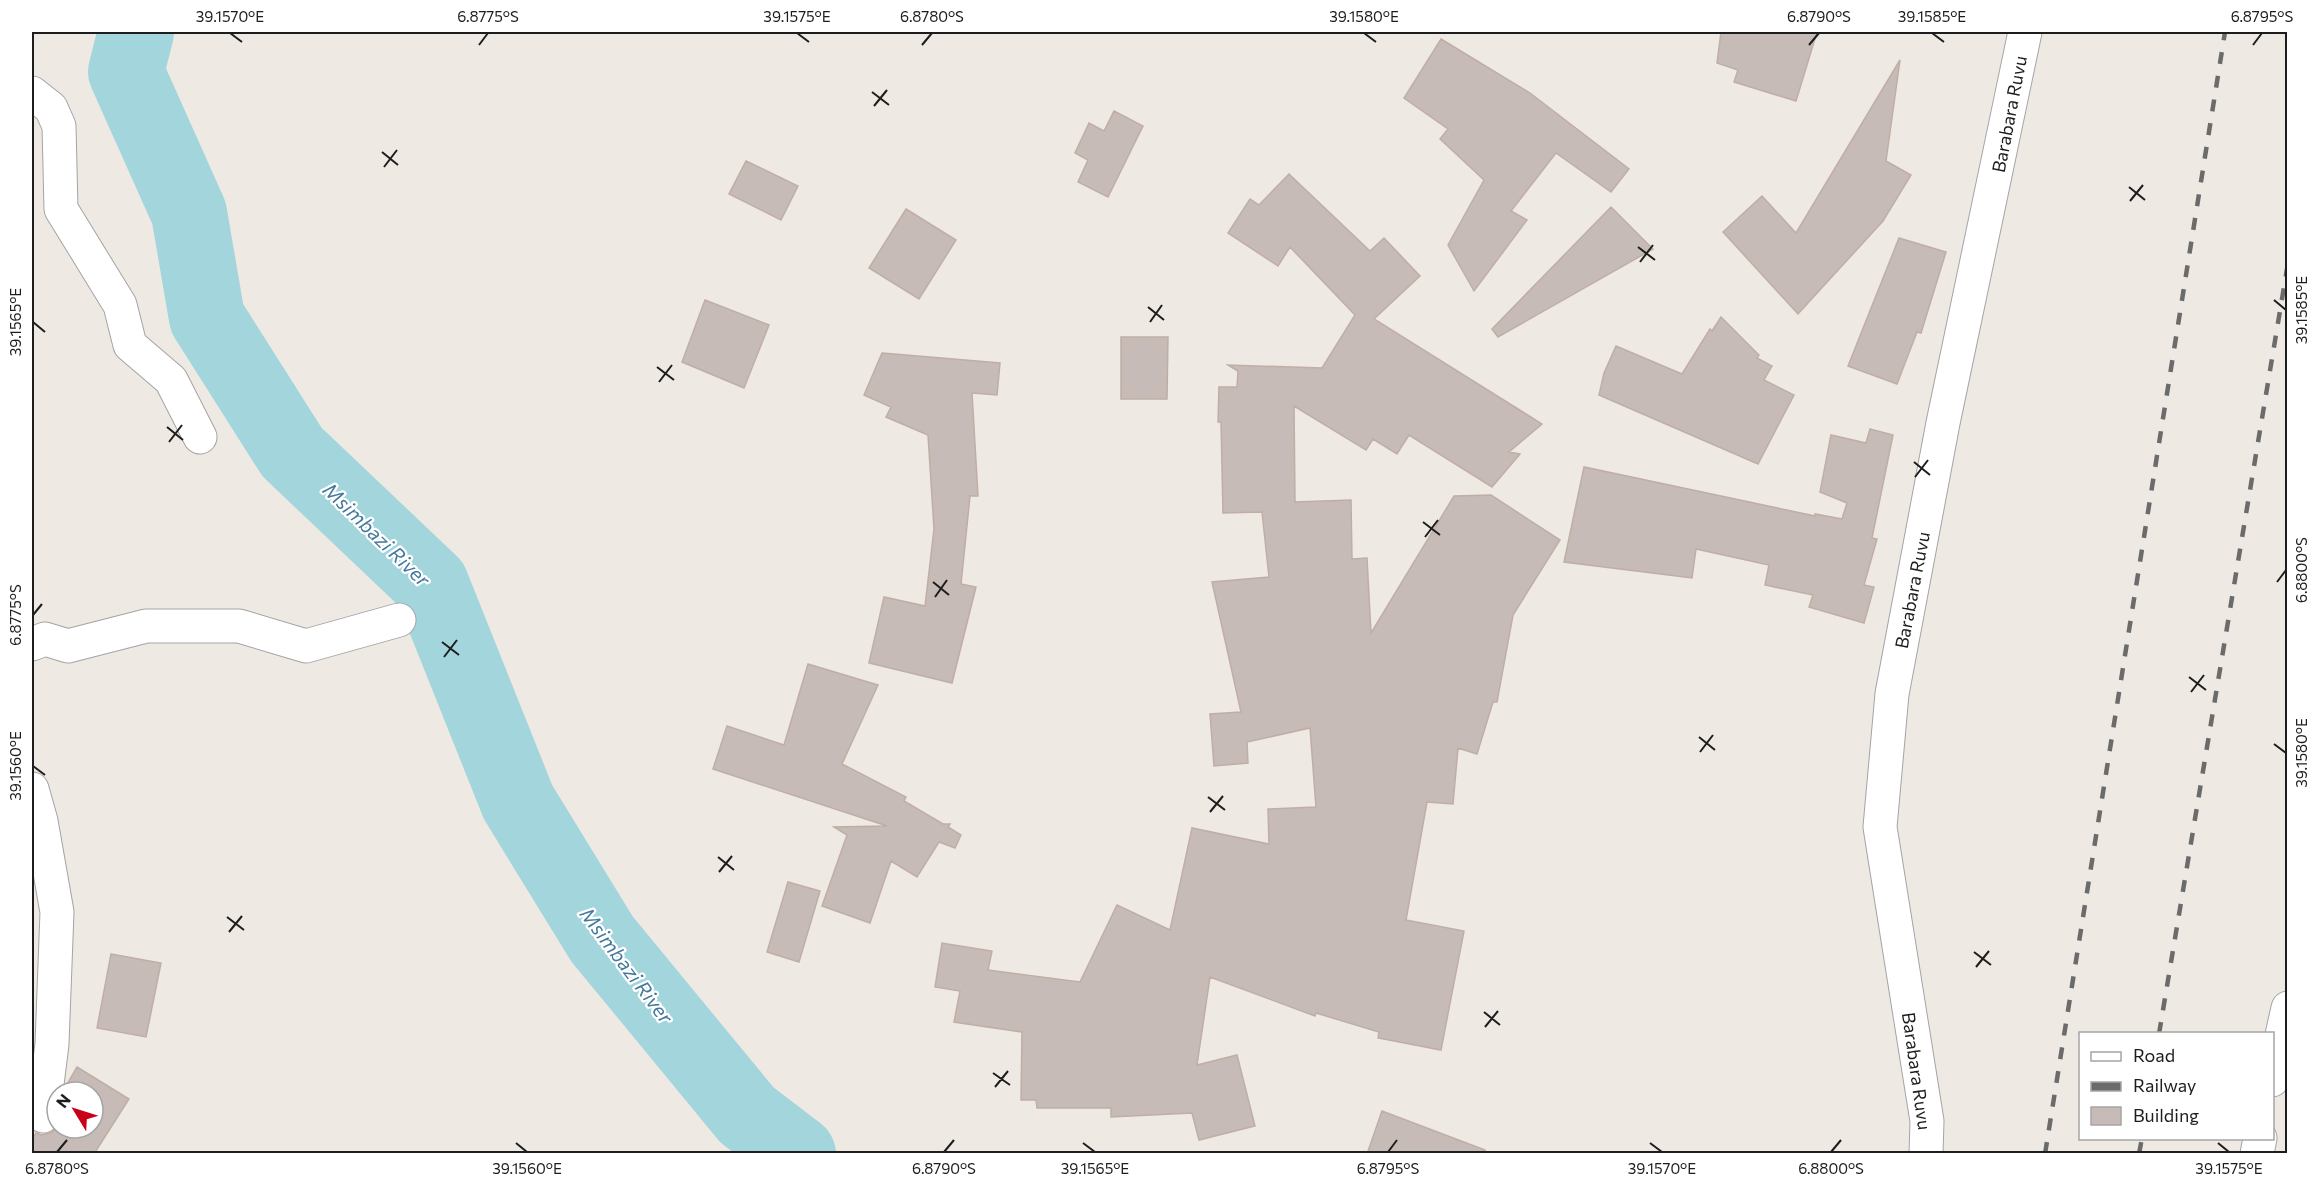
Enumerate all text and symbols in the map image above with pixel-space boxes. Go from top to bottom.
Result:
text: 39.1570°E [196,7,264,25]
text: 6.8775°S [457,7,519,25]
text: 39.1575°E [763,7,831,25]
text: 6.8780°S [900,7,964,25]
text: 39.1580°E [1329,7,1399,25]
text: 6.8790°S [1787,7,1851,25]
text: 39.1585°E [1898,7,1966,25]
text: 6.8795°S [2231,7,2294,25]
street label: Barabara Ruvu [1987,54,2031,174]
text: 39.1585°E [2292,276,2310,344]
text: 39.1565°E [6,288,24,356]
water label: Msimbazi River [319,477,436,592]
street label: Barabara Ruvu [1890,530,1934,650]
text: 6.8800°S [2292,537,2310,603]
text: 6.8775°S [6,584,24,646]
text: 39.1580°E [2292,718,2310,788]
text: 39.1560°E [6,731,24,801]
water label: Msimbazi River [576,902,679,1029]
street label: Barabara Ruvu [1898,1011,1936,1131]
legend [2079,1032,2274,1140]
text: Road [2133,1044,2175,1066]
text: Railway [2133,1074,2196,1096]
north arrow [45,1080,105,1140]
text: N [52,1090,74,1111]
text: Building [2133,1104,2199,1126]
text: 6.8780°S [25,1159,89,1177]
text: 39.1560°E [492,1159,562,1177]
text: 6.8790°S [912,1159,976,1177]
text: 39.1565°E [1061,1159,1129,1177]
text: 6.8795°S [1357,1159,1420,1177]
text: 39.1570°E [1628,1159,1696,1177]
text: 6.8800°S [1798,1159,1864,1177]
text: 39.1575°E [2195,1159,2263,1177]

